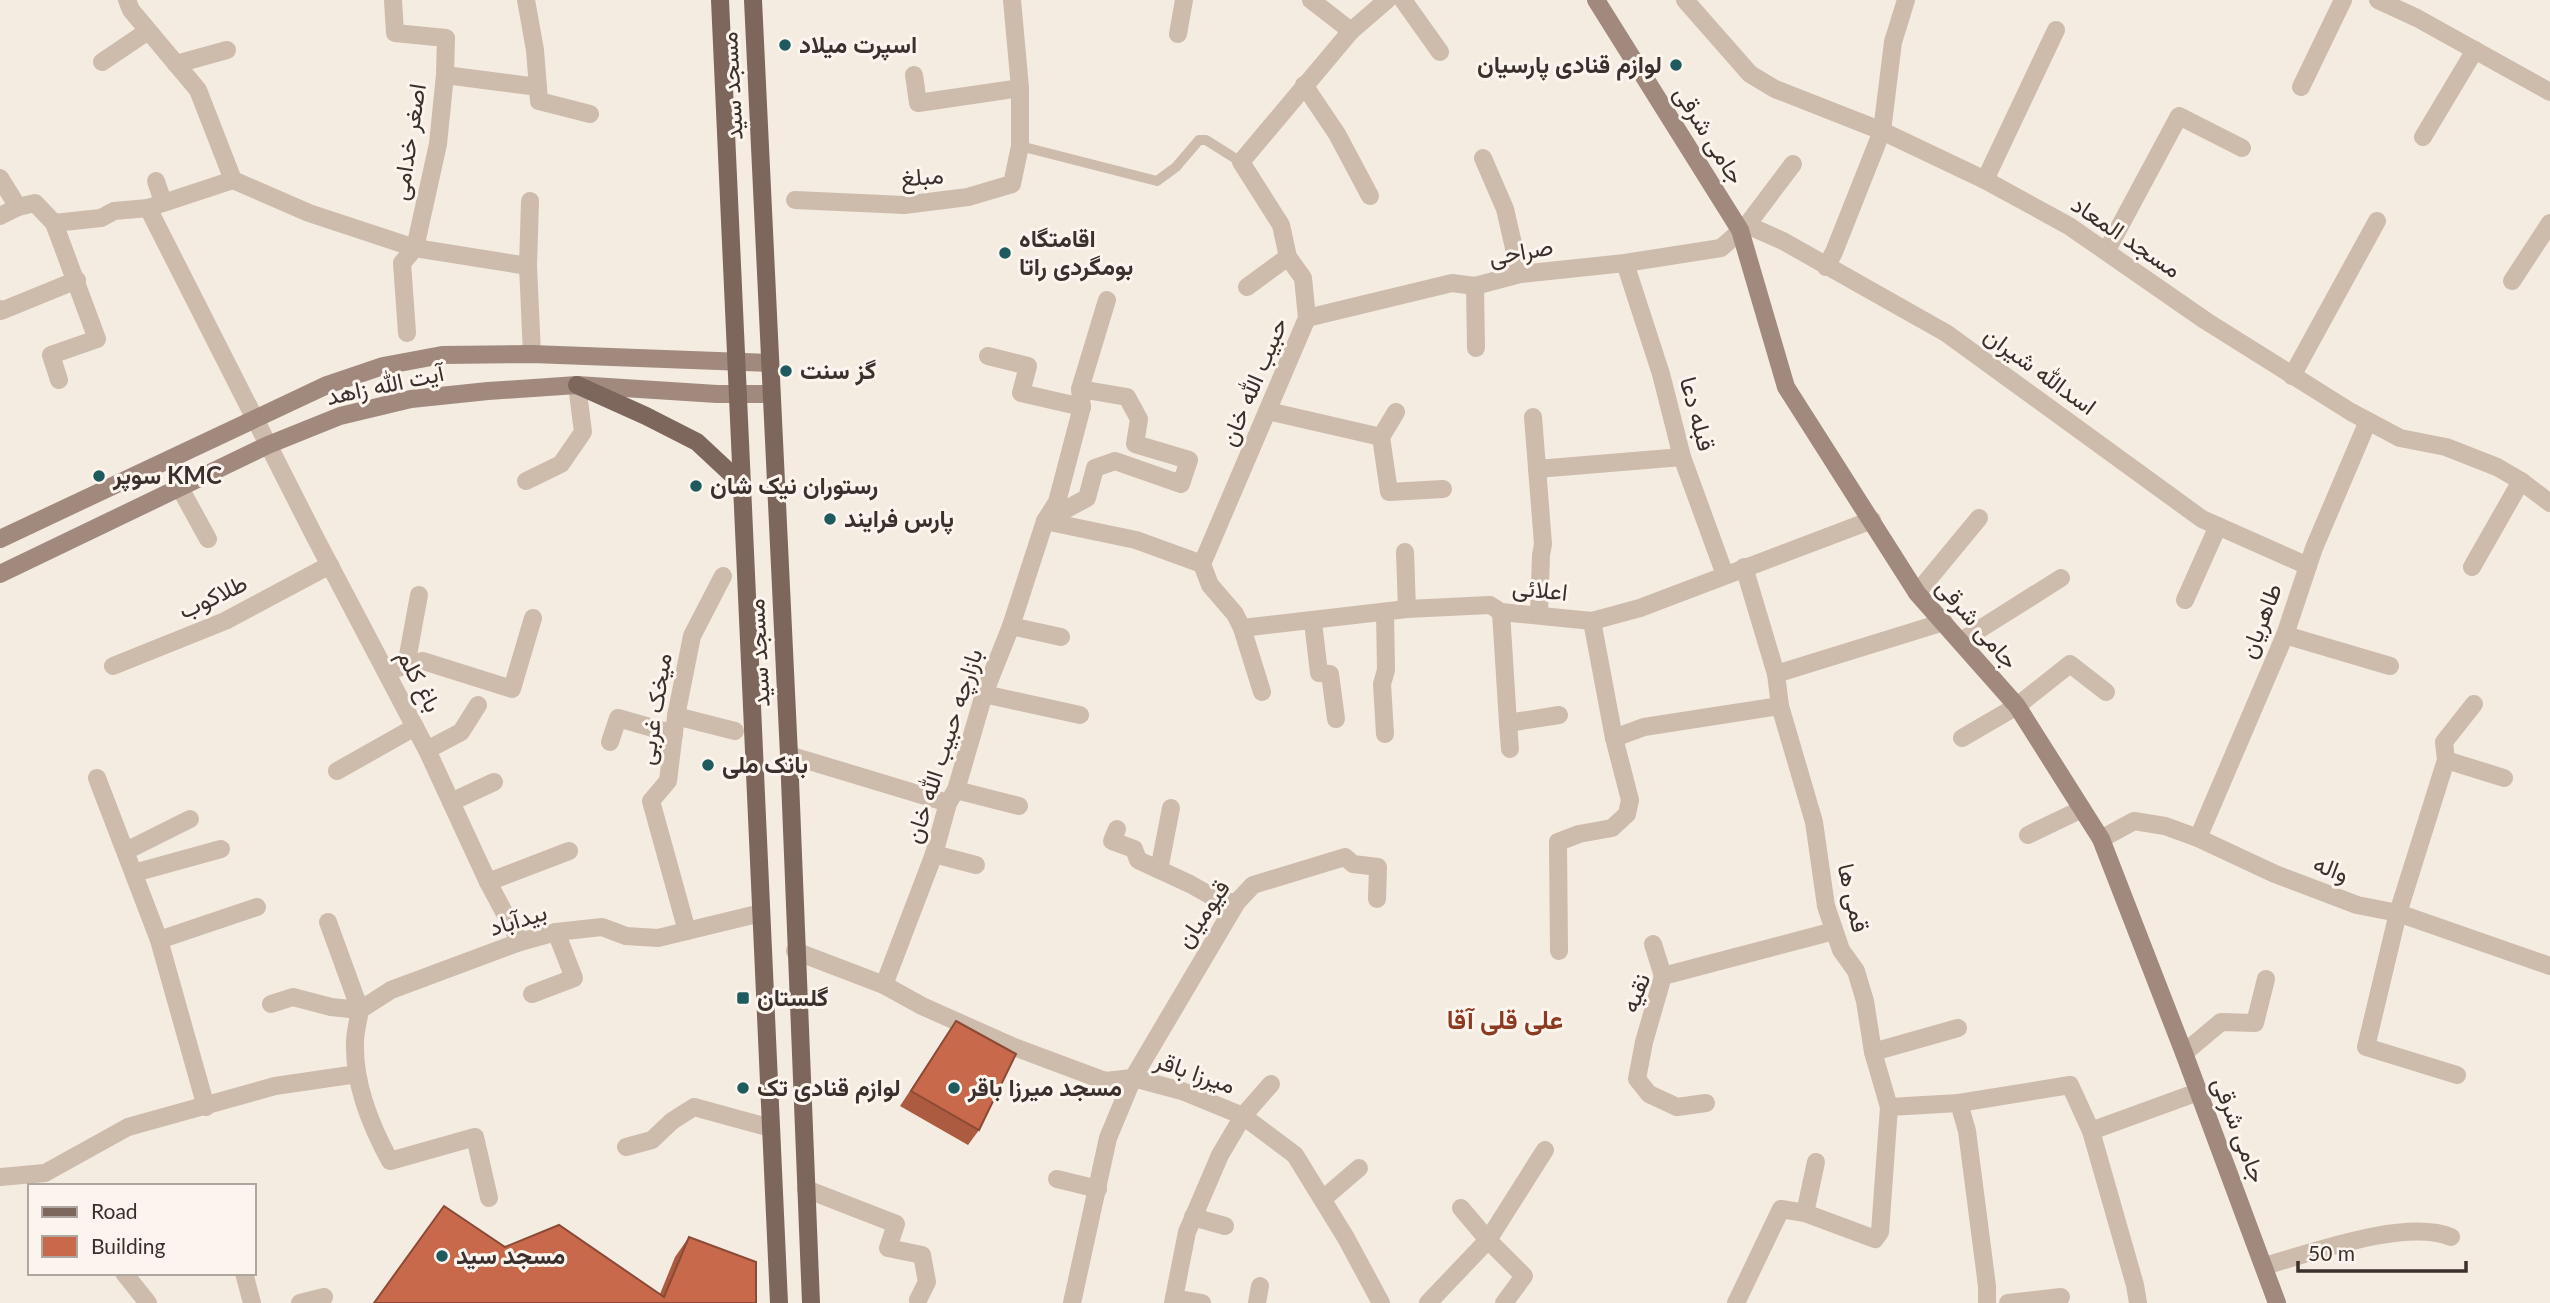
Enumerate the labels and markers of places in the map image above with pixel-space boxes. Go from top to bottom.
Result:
place label: اسپرت میلاد [799,29,917,61]
marker: اسپرت میلاد [777,37,793,53]
place label: لوازم قنادی پارسیان [1477,49,1662,81]
marker: لوازم قنادی پارسیان [1668,57,1684,73]
place label: اقامتگاه بومگردی راتا [1019,223,1133,282]
marker: اقامتگاه بومگردی راتا [997,245,1013,261]
place label: گز سنت [800,355,876,386]
marker: گز سنت [778,363,794,379]
place label: سوپر KMC [112,460,222,492]
marker: سوپر KMC [91,468,107,484]
place label: رستوران نیک شان [710,470,878,501]
marker: رستوران نیک شان [688,478,704,494]
place label: پارس فرایند [844,503,954,535]
marker: پارس فرایند [822,511,838,527]
place label: بانک ملی [722,749,808,779]
marker: بانک ملی [700,757,716,773]
place label: گلستان [757,982,828,1011]
marker: گلستان [735,990,751,1006]
place label: لوازم قنادی تک [757,1072,901,1104]
place label: مسجد میرزا باقر [967,1072,1122,1103]
marker: لوازم قنادی تک [735,1080,751,1096]
marker: مسجد میرزا باقر [946,1080,962,1096]
place label: مسجد سید [456,1240,565,1270]
marker: مسجد سید [434,1248,450,1264]

